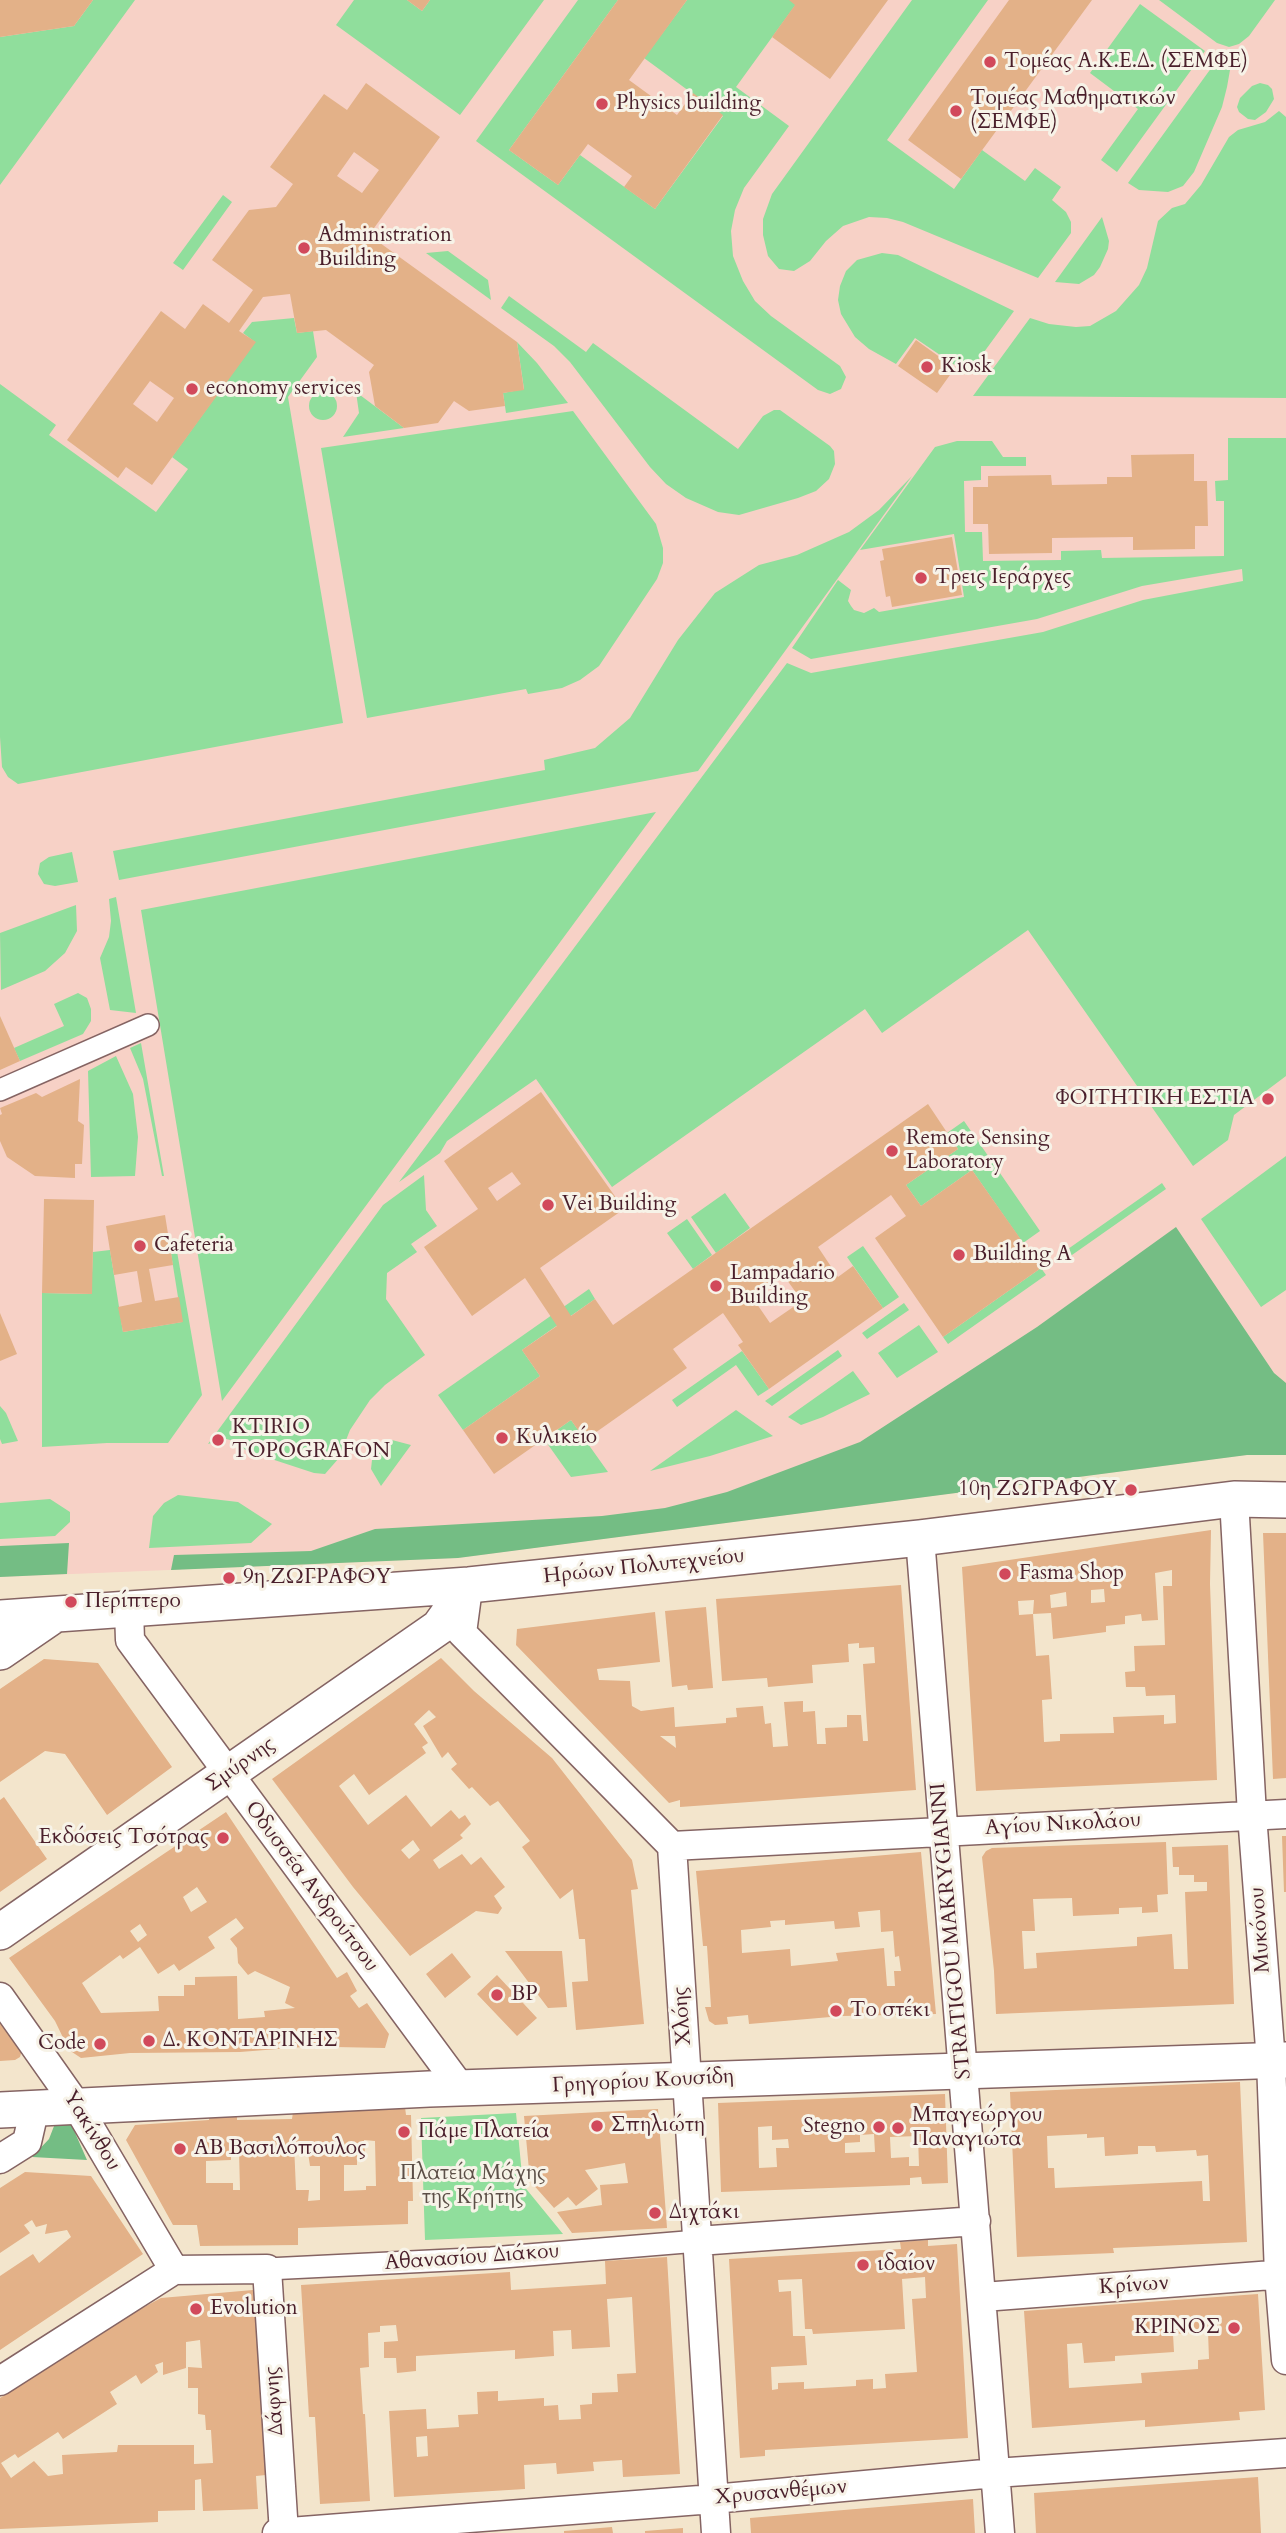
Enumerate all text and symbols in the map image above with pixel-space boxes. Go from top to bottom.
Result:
place label: Τομέας Α.Κ.Ε.Δ. (ΣΕΜΦΕ) [1004,49,1248,75]
marker: Τομέας Α.Κ.Ε.Δ. (ΣΕΜΦΕ) [982,54,998,70]
place label: Τομέας Μαθηματικών (ΣΕΜΦΕ) [970,86,1176,136]
place label: Physics building [616,91,761,117]
marker: Physics building [594,96,610,112]
marker: Τομέας Μαθηματικών (ΣΕΜΦΕ) [948,103,964,119]
place label: Administration Building [318,223,452,273]
marker: Administration Building [296,240,312,256]
place label: Kiosk [941,354,992,380]
marker: Kiosk [919,359,935,375]
place label: economy services [206,376,361,402]
marker: economy services [184,381,200,397]
place label: Τρεις Ιεράρχες [935,565,1071,591]
marker: Τρεις Ιεράρχες [913,570,929,586]
place label: ΦΟΙΤΗΤΙΚΗ ΕΣΤΙΑ [1055,1086,1254,1112]
marker: ΦΟΙΤΗΤΙΚΗ ΕΣΤΙΑ [1260,1091,1276,1107]
place label: Remote Sensing Laboratory [906,1126,1050,1176]
marker: Remote Sensing Laboratory [884,1143,900,1159]
place label: Vei Building [562,1192,676,1218]
marker: Vei Building [540,1197,556,1213]
place label: Cafeteria [154,1233,234,1259]
marker: Cafeteria [132,1238,148,1254]
place label: Building A [973,1242,1071,1268]
marker: Building A [951,1247,967,1263]
place label: Lampadario Building [730,1261,835,1311]
marker: Lampadario Building [708,1278,724,1294]
place label: KTIRIO TOPOGRAFON [232,1415,390,1465]
place label: Κυλικείο [516,1425,597,1451]
marker: Κυλικείο [494,1430,510,1446]
marker: KTIRIO TOPOGRAFON [210,1432,226,1448]
place label: 10η ΖΩΓΡΑΦΟΥ [958,1477,1117,1503]
marker: 10η ΖΩΓΡΑΦΟΥ [1123,1482,1139,1498]
street label: Ηρώων Πολυτεχνείου [542,1544,746,1590]
place label: Fasma Shop [1019,1561,1124,1587]
place label: 9η ΖΩΓΡΑΦΟΥ [243,1565,391,1591]
marker: Fasma Shop [997,1566,1013,1582]
marker: 9η ΖΩΓΡΑΦΟΥ [221,1570,237,1586]
place label: Περίπτερο [85,1589,181,1615]
marker: Περίπτερο [63,1594,79,1610]
street label: Σμύρνης [202,1732,280,1798]
street label: STRATIGOU MAKRYGIANNI [926,1782,978,2080]
street label: Οδυσσέα Ανδρούτσου [239,1797,383,1977]
street label: Αγίου Νικολάου [984,1808,1142,1842]
place label: Εκδόσεις Τσότρας [38,1825,209,1851]
marker: Εκδόσεις Τσότρας [215,1830,231,1846]
street label: Μυκόνου [1245,1886,1277,1974]
place label: BP [511,1982,538,2008]
street label: Χλόης [668,1986,698,2046]
marker: BP [489,1987,505,2003]
place label: Το στέκι [850,1998,930,2024]
marker: Το στέκι [828,2003,844,2019]
place label: Δ. ΚΟΝΤΑΡΙΝΗΣ [163,2028,338,2054]
place label: Code [38,2031,86,2057]
marker: Δ. ΚΟΝΤΑΡΙΝΗΣ [141,2033,157,2049]
marker: Code [92,2036,108,2052]
street label: Γρηγορίου Κουσίδη [552,2065,734,2099]
street label: Υακίνθου [57,2086,125,2176]
place label: Μπαγεώργου Παναγιώτα [912,2103,1042,2153]
place label: Σπηλιώτη [611,2113,705,2139]
place label: Stegno [803,2114,865,2140]
marker: Σπηλιώτη [589,2118,605,2134]
place label: Πάμε Πλατεία [418,2119,549,2145]
marker: Stegno [871,2119,887,2135]
marker: Μπαγεώργου Παναγιώτα [890,2120,906,2136]
marker: Πάμε Πλατεία [396,2124,412,2140]
place label: AB Βασιλόπουλος [194,2136,366,2162]
marker: AB Βασιλόπουλος [172,2141,188,2157]
park label: Πλατεία Μάχης της Κρήτης [400,2161,546,2211]
place label: Διχτάκι [669,2200,740,2226]
marker: Διχτάκι [647,2205,663,2221]
street label: Αθανασίου Διάκου [384,2239,560,2277]
place label: ιδαίον [877,2252,935,2278]
marker: ιδαίον [855,2257,871,2273]
street label: Κρίνων [1098,2271,1170,2301]
place label: Evolution [210,2296,298,2322]
marker: Evolution [188,2301,204,2317]
place label: ΚΡΙΝΟΣ [1134,2315,1220,2341]
marker: ΚΡΙΝΟΣ [1226,2320,1242,2336]
street label: Δάφνης [260,2366,290,2436]
street label: Χρυσανθέμων [714,2475,848,2511]

